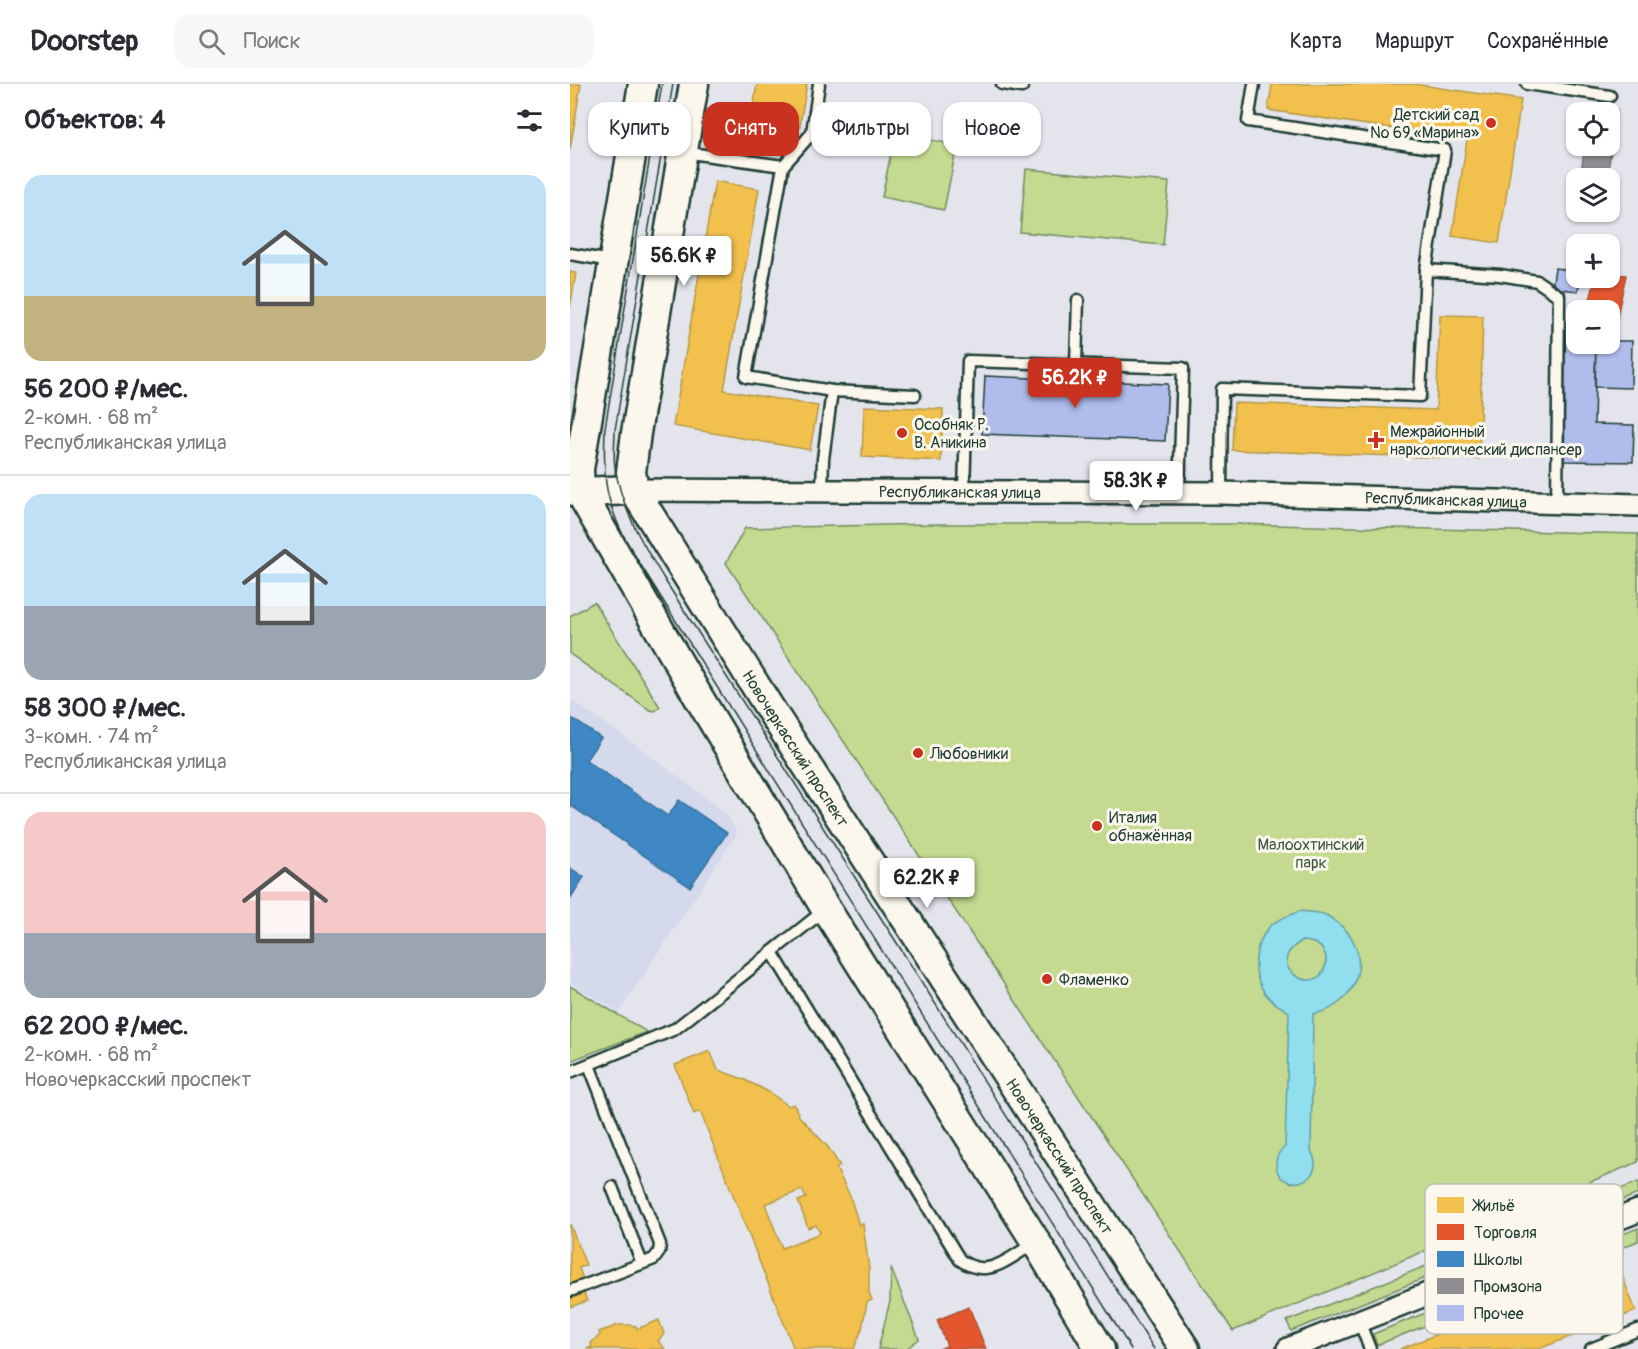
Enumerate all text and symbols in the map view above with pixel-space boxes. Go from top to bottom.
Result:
search box [174,14,594,68]
text: Doorstep [30,24,138,59]
icon: search [195,25,228,58]
text: Поиск [243,27,301,55]
text: Карта [1290,28,1342,55]
text: Маршрут [1375,28,1454,55]
text: Сохранённые [1487,28,1608,55]
chip: Купить [588,102,691,156]
chip: Снять [703,102,799,156]
chip: Фильтры [811,102,931,156]
chip: Новое [943,102,1041,156]
map controls [1566,102,1620,354]
button: locate [1566,102,1620,156]
text: Объектов: 4 [24,104,165,136]
icon: filters [513,104,546,137]
place label: Детский сад № 69 «Марина» [1370,105,1479,143]
marker: Детский сад № 69 «Марина» [1484,116,1498,130]
button: layers [1566,168,1620,222]
icon: home [231,214,339,322]
button: + [1566,234,1620,288]
pin: 56.6K ₽ [629,236,739,287]
text: 56.6K ₽ [651,243,717,268]
button: − [1566,300,1620,354]
pin: 56.2K ₽ [1020,358,1130,409]
text: 56.2K ₽ [1042,365,1108,390]
text: 56 200 ₽/мес. [24,373,188,405]
text: 2-комн. · 68 m² [24,405,158,430]
place label: Особняк Р. В. Аникина [914,415,989,453]
place label: Межрайонный наркологический диспансер [1390,422,1582,460]
marker: Особняк Р. В. Аникина [895,426,909,440]
text: Республиканская улица [24,430,227,455]
marker: Межрайонный наркологический диспансер [1367,431,1385,449]
pin: 58.3K ₽ [1081,461,1191,512]
text: 58.3K ₽ [1104,468,1168,493]
street label: Республиканская улица [879,482,1041,503]
street label: Республиканская улица [1365,488,1527,513]
icon: home [231,533,339,641]
street label: Новочеркасский проспект [737,667,853,831]
text: 58 300 ₽/мес. [24,692,186,724]
text: 3-комн. · 74 m² [24,724,159,749]
place label: Любовники [929,744,1008,764]
marker: Любовники [911,746,925,760]
text: Республиканская улица [24,749,227,774]
place label: Италия обнажённая [1109,808,1192,846]
marker: Италия обнажённая [1090,819,1104,833]
park label: Малоохтинский парк [1258,835,1364,873]
icon: home [231,851,339,959]
pin: 62.2K ₽ [872,858,982,909]
text: 62.2K ₽ [894,865,960,890]
place label: Фламенко [1059,970,1129,990]
marker: Фламенко [1040,972,1054,986]
text: 62 200 ₽/мес. [24,1010,189,1042]
text: 2-комн. · 68 m² [24,1042,158,1067]
text: Новочеркасский проспект [24,1067,251,1092]
street label: Новочеркасский проспект [1001,1075,1117,1238]
legend [1425,1184,1623,1334]
text: Жильё [1471,1196,1515,1216]
text: Торговля [1474,1223,1537,1243]
text: Школы [1474,1250,1523,1270]
text: Промзона [1474,1277,1542,1297]
text: Прочее [1474,1304,1524,1324]

